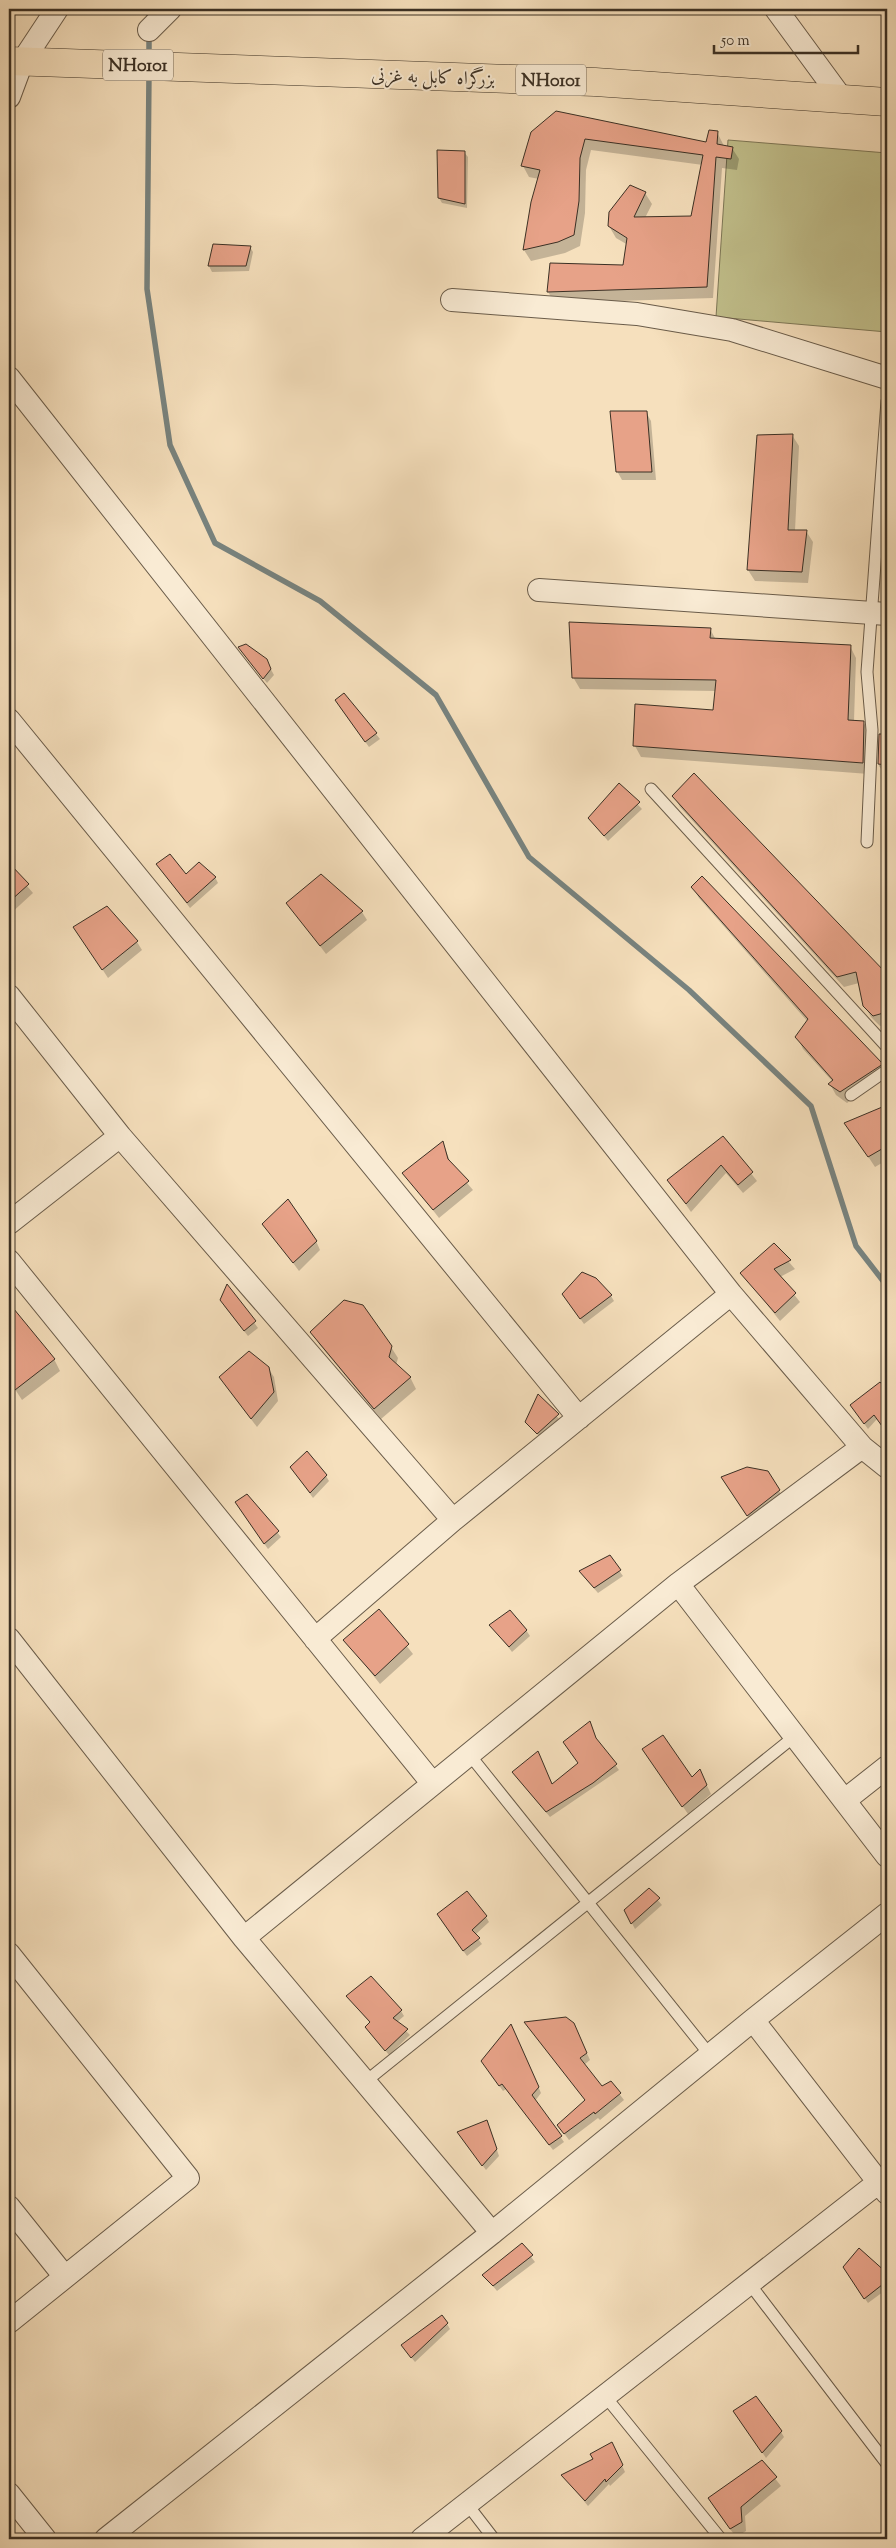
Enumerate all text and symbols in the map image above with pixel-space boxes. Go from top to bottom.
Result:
scale bar [714,22,857,54]
text: 50 m [720,31,750,52]
road number: NH0101 [103,50,173,80]
street label: بزرگراه کابل به غزنی [371,62,496,94]
road number: NH0101 [516,64,586,96]

